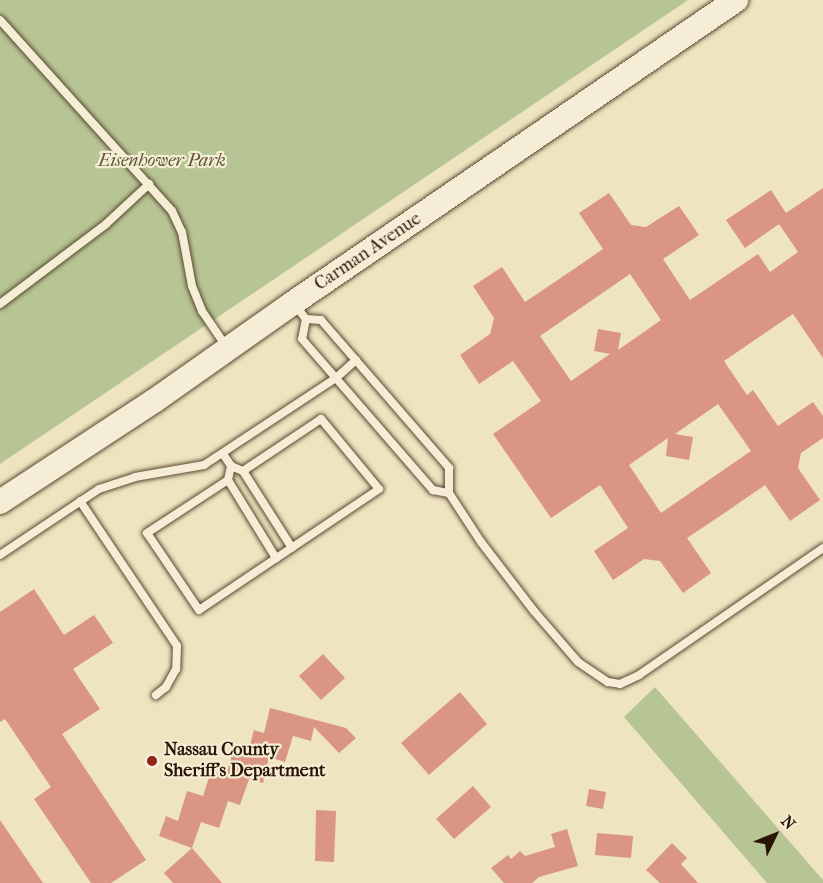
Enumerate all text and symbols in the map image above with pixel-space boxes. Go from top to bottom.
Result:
park label: Eisenhower Park [98,150,226,172]
street label: Carman Avenue [311,208,425,296]
place label: Nassau County Sheriff's Department [164,740,325,783]
marker: Nassau County Sheriff's Department [145,754,159,768]
north arrow [745,805,805,865]
text: N [777,811,800,833]

